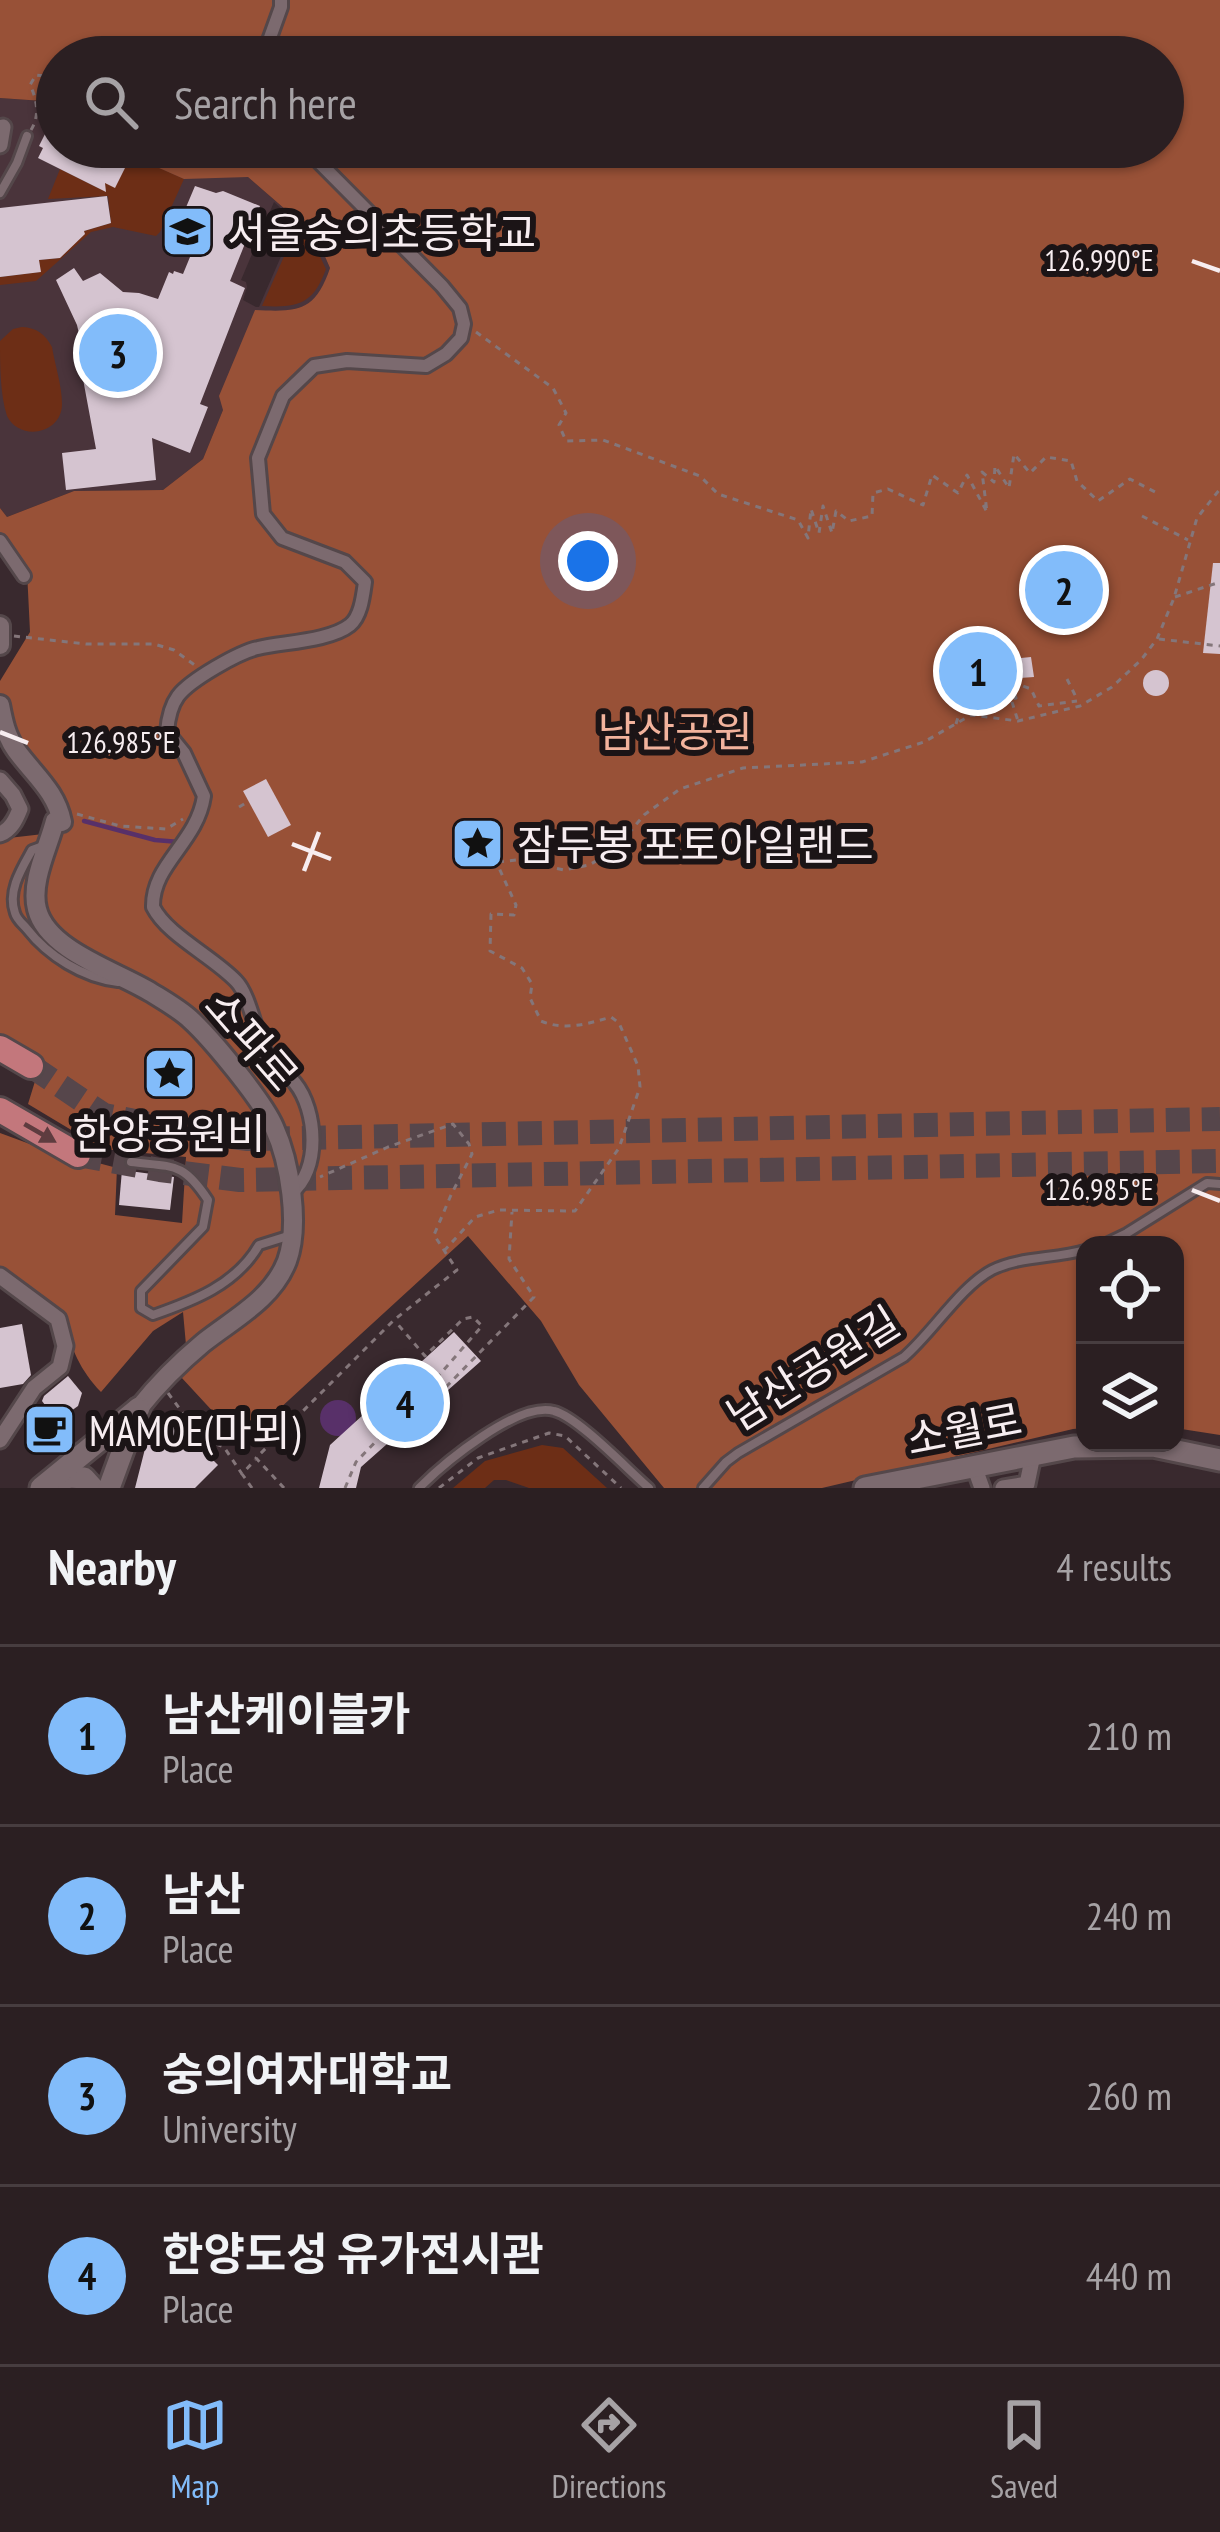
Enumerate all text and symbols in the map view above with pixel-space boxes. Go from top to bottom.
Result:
search box [36,36,1184,168]
icon: search [78,69,144,135]
text: Search here [174,73,357,131]
school or university icon: 서울숭의초등학교 [160,204,216,260]
place label: 서울숭의초등학교 [227,205,536,260]
text: 126.990°E [1044,240,1154,279]
pin: 3 [79,308,157,398]
your location [558,531,618,591]
pin: 2 [1025,545,1103,635]
pin: 1 [939,626,1017,716]
park label: 남산공원 [598,704,752,759]
text: 126.985°E [66,722,176,761]
place icon: 잠두봉 포토아일랜드 [450,816,506,872]
place label: 잠두봉 포토아일랜드 [517,817,874,872]
street label: 소파로 [193,978,311,1102]
place icon: 한양공원비 [141,1046,197,1102]
place label: 한양공원비 [72,1106,266,1161]
one-way arrow [23,1122,57,1143]
text: 126.985°E [1044,1169,1154,1208]
map controls [1076,1236,1184,1452]
button: locate [1076,1236,1184,1344]
street label: 남산공원길 [717,1293,909,1443]
button: layers [1076,1344,1184,1452]
pin: 4 [366,1358,444,1448]
street label: 소월로 [902,1391,1026,1467]
cafe icon: MAMOE(마뫼) [22,1402,78,1458]
place label: MAMOE(마뫼) [89,1403,301,1458]
text: Nearby [48,1533,176,1599]
text: 4 results [1056,1541,1172,1592]
text: 남산케이블카 [162,1684,410,1742]
text: 1 [78,1710,96,1761]
text: 210 m [1086,1710,1172,1761]
text: Place [162,1743,234,1794]
text: 남산 [162,1864,245,1922]
text: 2 [78,1890,96,1941]
text: 240 m [1086,1890,1172,1941]
text: Place [162,1923,234,1974]
text: 숭의여자대학교 [162,2044,452,2102]
text: 3 [78,2070,96,2121]
text: 260 m [1086,2070,1172,2121]
text: University [162,2103,297,2154]
text: 한양도성 유가전시관 [162,2224,544,2282]
text: 4 [78,2250,96,2301]
text: 440 m [1086,2250,1172,2301]
text: Place [162,2283,234,2334]
tab: Map [162,2392,228,2507]
tab: Directions [552,2392,666,2507]
tab: Saved [990,2392,1058,2507]

